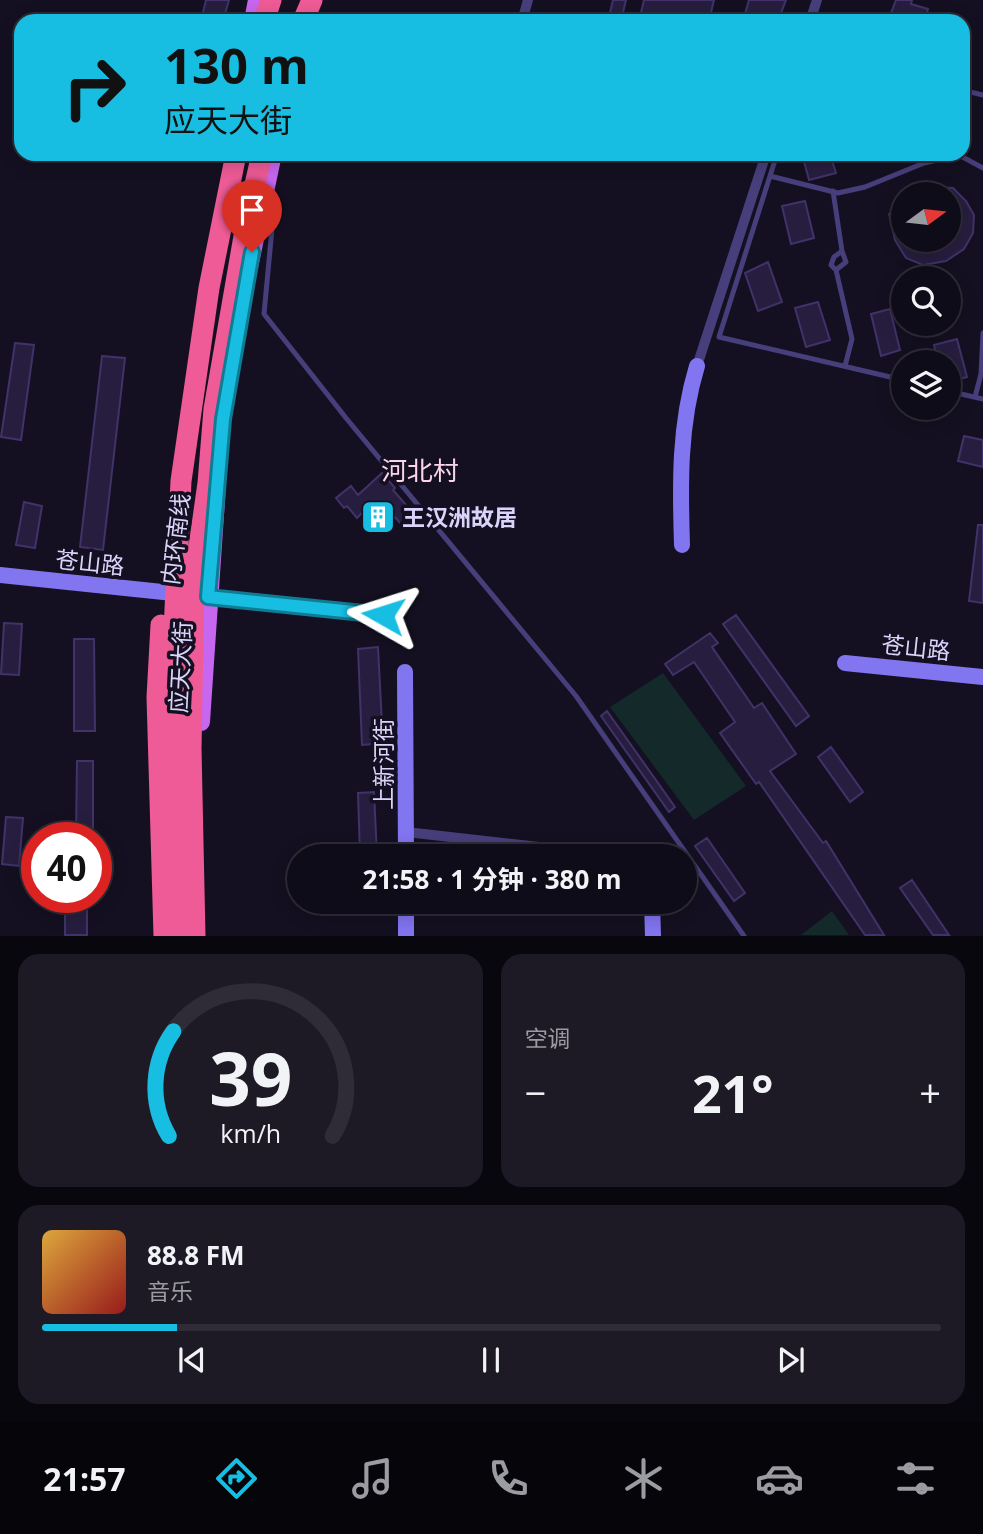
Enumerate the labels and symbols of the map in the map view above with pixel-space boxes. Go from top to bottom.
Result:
pin [222,180,282,252]
north arrow [891,182,961,252]
district label: 河北村 [381,452,459,488]
street label: 内环南线 [154,491,196,587]
building icon: 王汉洲故居 [359,498,397,536]
place label: 王汉洲故居 [402,501,517,533]
street label: 苍山路 [54,542,126,582]
position arrow [346,578,420,652]
street label: 应天大街 [162,620,198,714]
street label: 苍山路 [880,627,952,667]
street label: 上新河街 [367,718,399,810]
speed limit sign: 40 [21,822,112,913]

